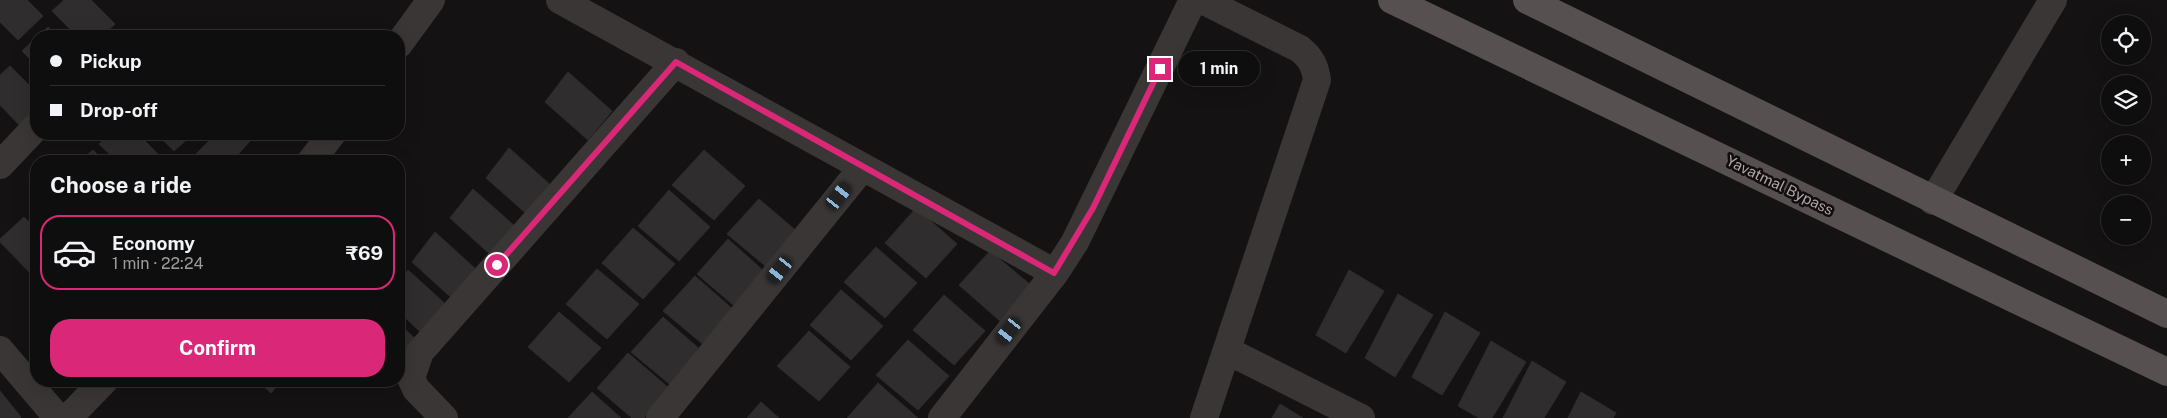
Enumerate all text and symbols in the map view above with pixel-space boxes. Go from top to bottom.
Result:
map controls [2101,15,2151,245]
button: locate [2101,15,2151,65]
text: Pickup [80,50,142,72]
callout: 1 min [1178,52,1260,86]
route end [1149,58,1171,80]
text: 1 min [1200,59,1238,78]
button: layers [2101,75,2151,125]
text: Drop-off [80,99,157,121]
button: + [2101,135,2151,185]
street label: Yavatmal Bypass [1724,152,1836,218]
text: Choose a ride [50,172,192,198]
car [823,180,854,212]
button: − [2101,195,2151,245]
icon: car [52,230,97,275]
text: Economy [112,232,195,254]
text: ₹69 [346,242,383,264]
text: 1 min · 22:24 [112,254,203,273]
route start [486,254,508,276]
car [764,254,795,286]
car [993,315,1024,347]
button: Confirm [50,319,385,377]

